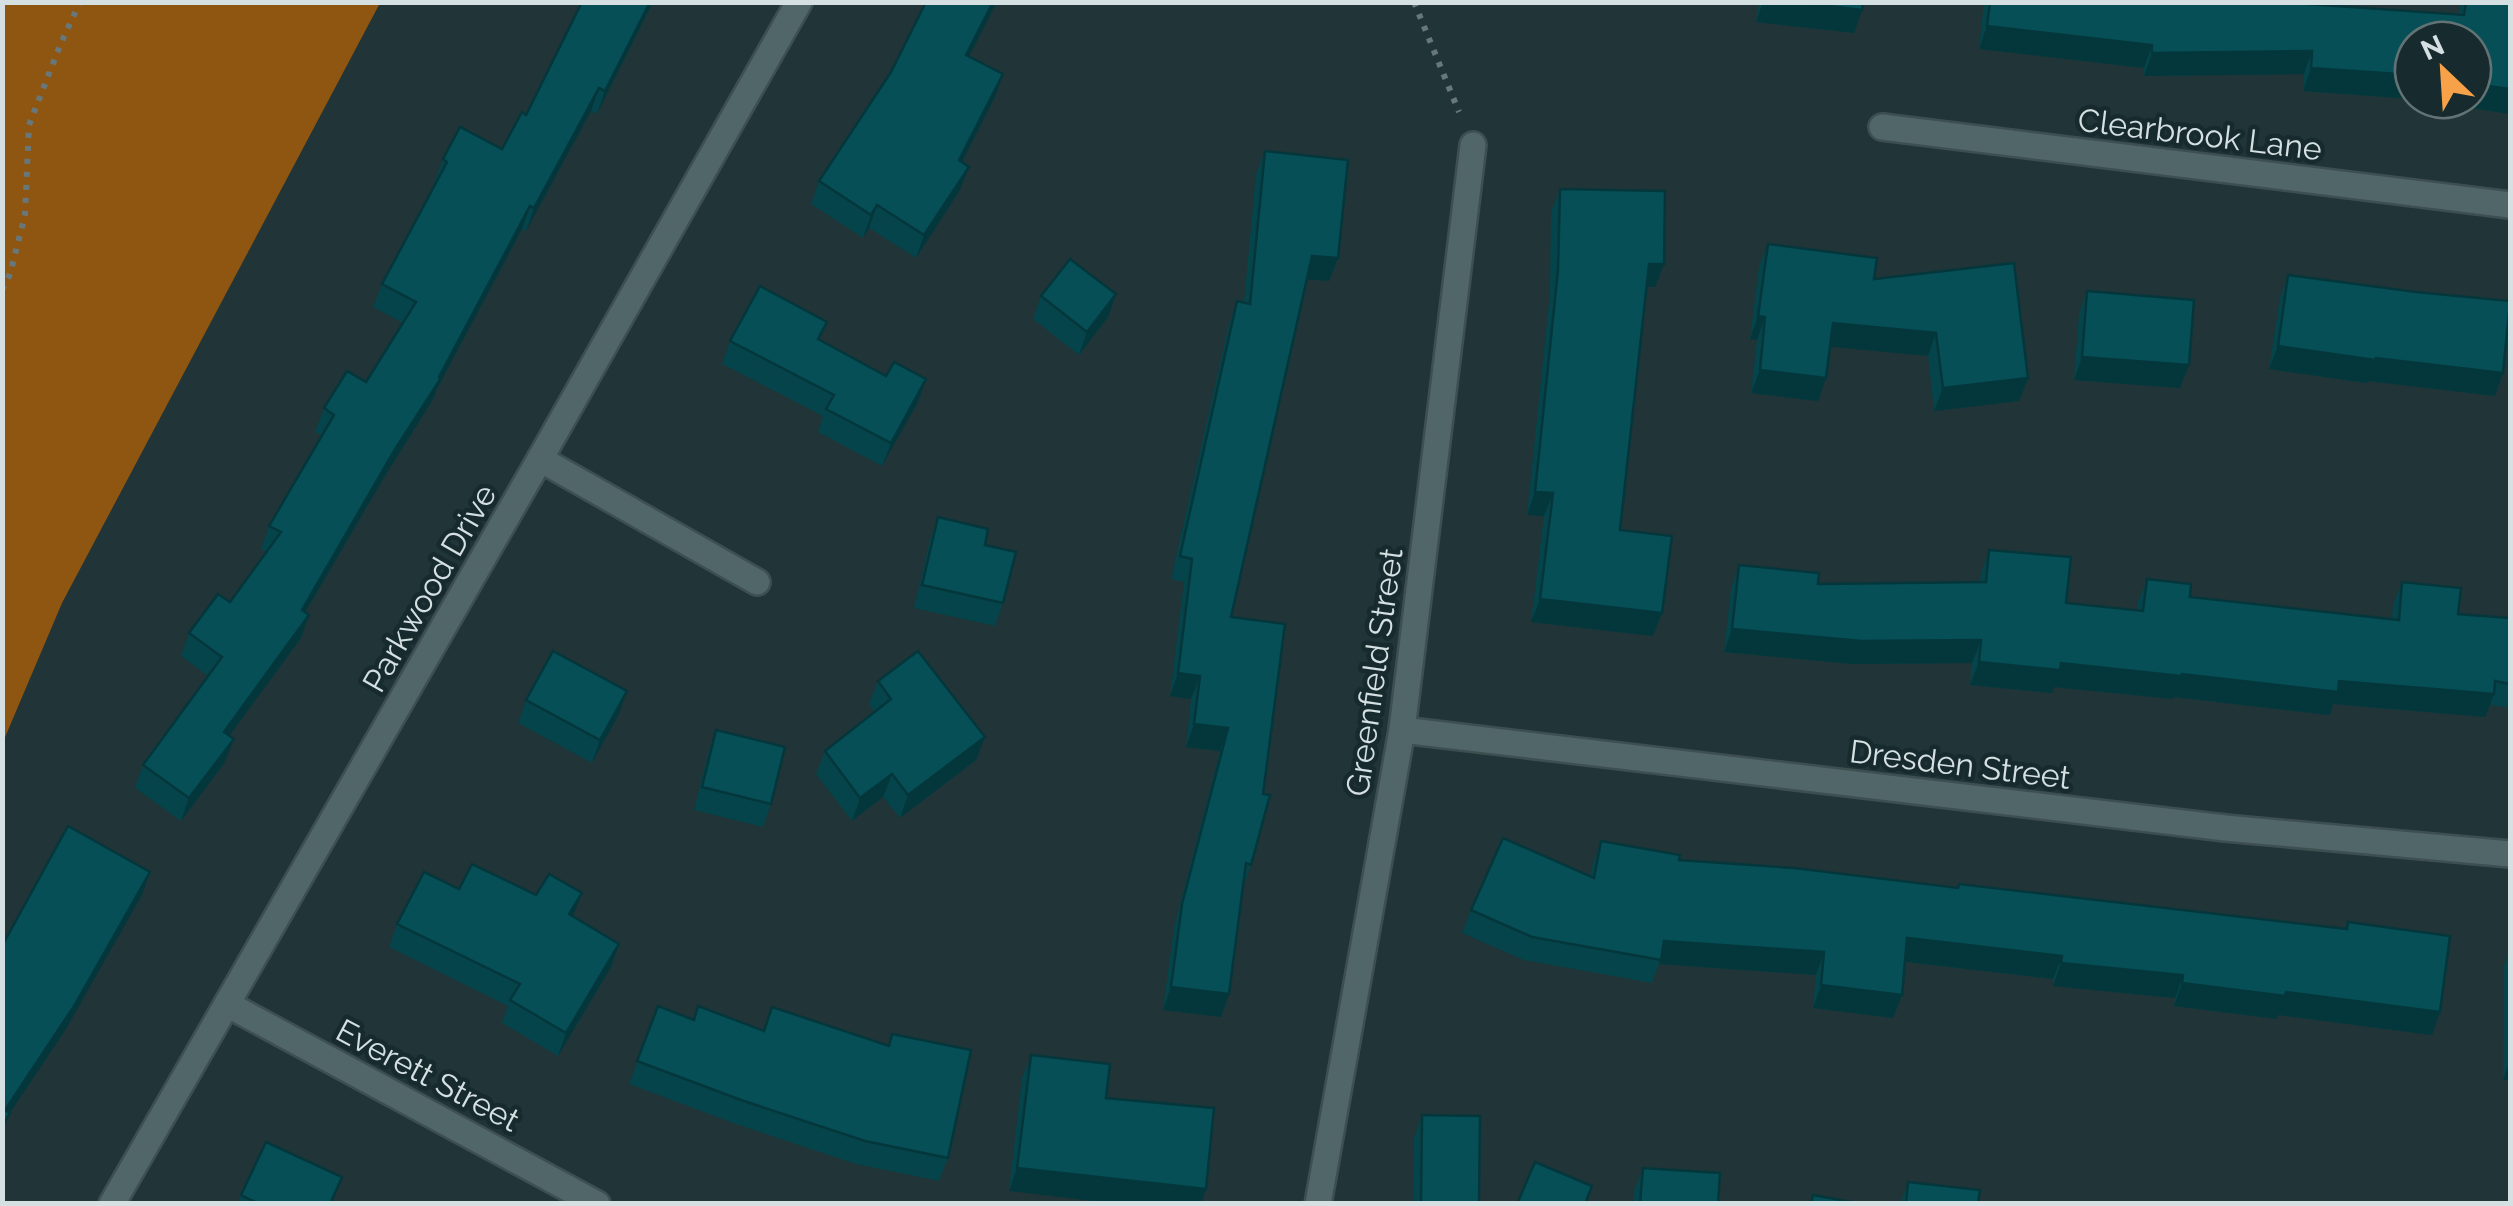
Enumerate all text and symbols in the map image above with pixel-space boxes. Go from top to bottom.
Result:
north arrow [2393,20,2493,120]
text: N [2416,28,2449,67]
street label: Clearbrook Lane [2076,101,2324,167]
street label: Parkwood Drive [355,478,503,698]
street label: Greenfield Street [1338,545,1410,798]
street label: Dresden Street [1848,732,2073,796]
street label: Everett Street [330,1011,526,1139]

